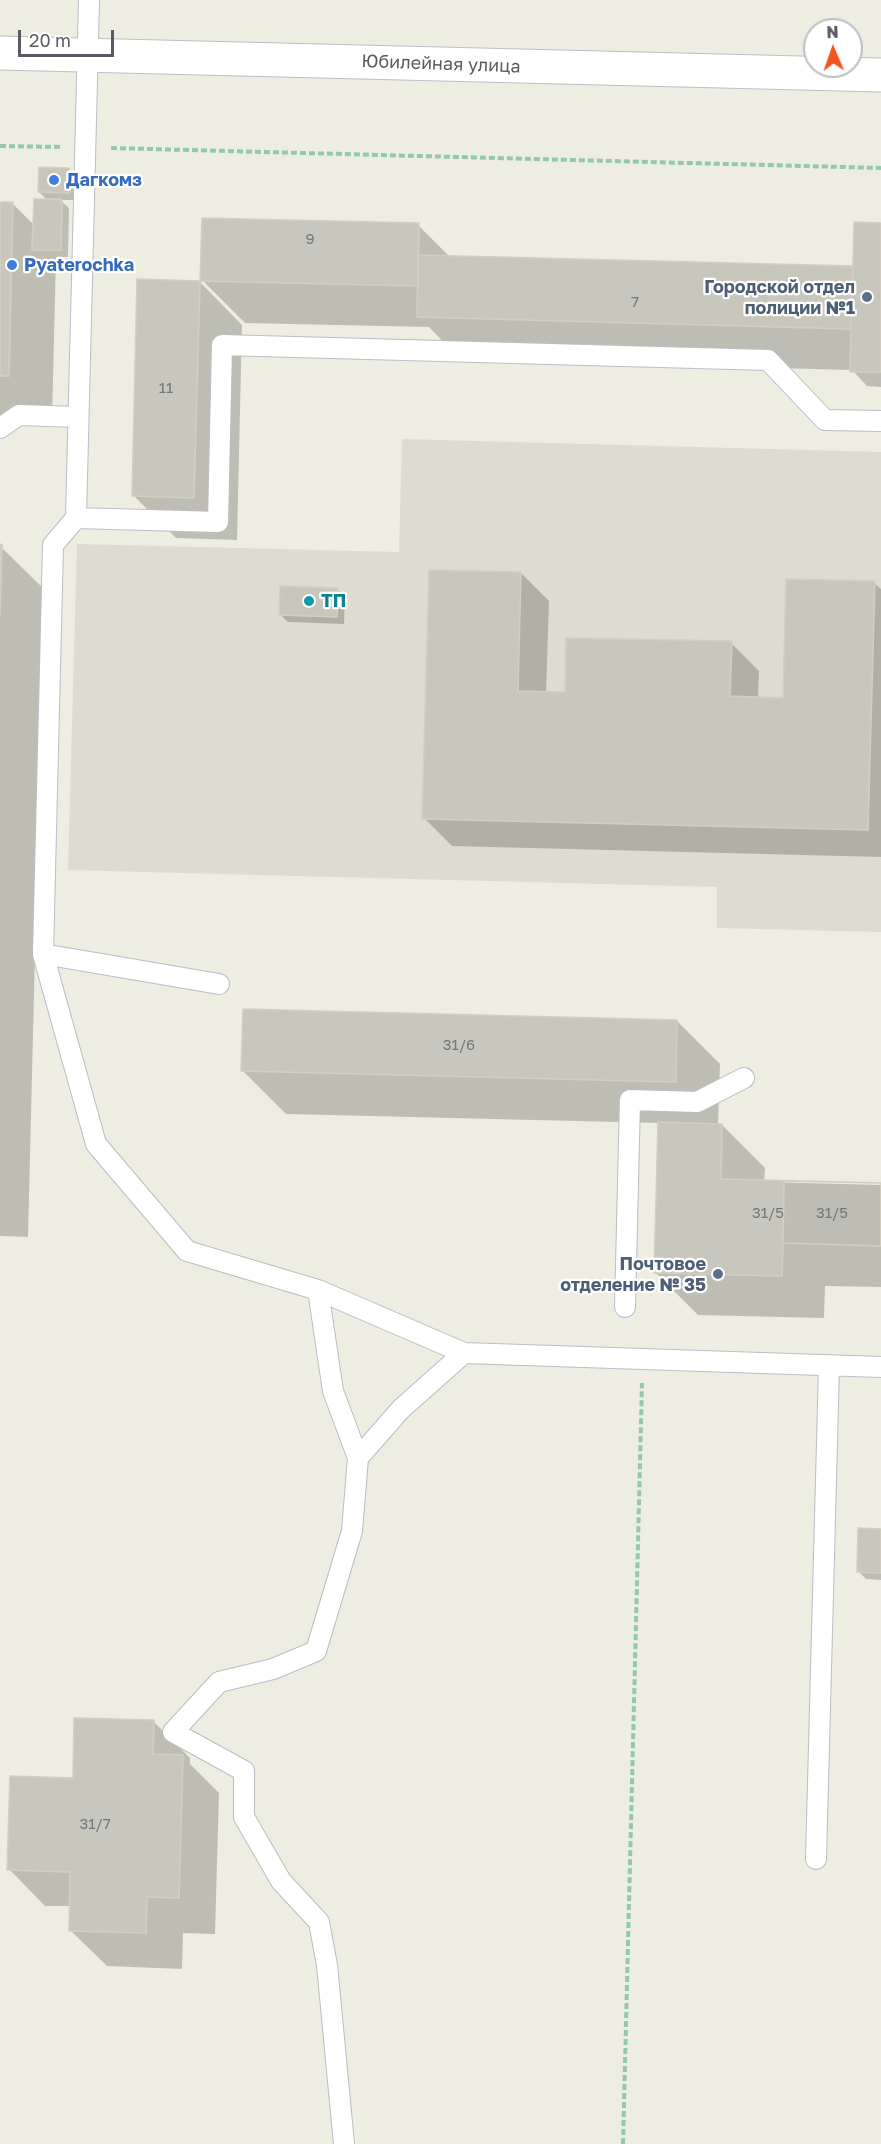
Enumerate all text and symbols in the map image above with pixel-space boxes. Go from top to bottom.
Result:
scale bar [21,18,117,56]
north arrow [803,18,863,78]
text: N [826,22,839,42]
text: 20 m [29,29,71,51]
street label: Юбилейная улица [361,50,521,78]
place label: Дагкомз [66,169,142,191]
marker: Дагкомз [47,173,61,187]
house number: 9 [305,230,315,248]
place label: Pyaterochka [24,254,134,276]
marker: Pyaterochka [5,258,19,272]
place label: Городской отдел полиции №1 [704,276,855,318]
marker: Городской отдел полиции №1 [860,290,874,304]
house number: 7 [631,293,639,311]
house number: 11 [159,379,173,397]
place label: ТП [321,590,346,612]
marker: ТП [302,594,316,608]
house number: 31/6 [443,1036,475,1054]
house number: 31/5 [752,1204,784,1222]
house number: 31/5 [816,1204,848,1222]
place label: Почтовое отделение № 35 [560,1253,706,1296]
marker: Почтовое отделение № 35 [711,1267,725,1281]
house number: 31/7 [79,1815,111,1833]

